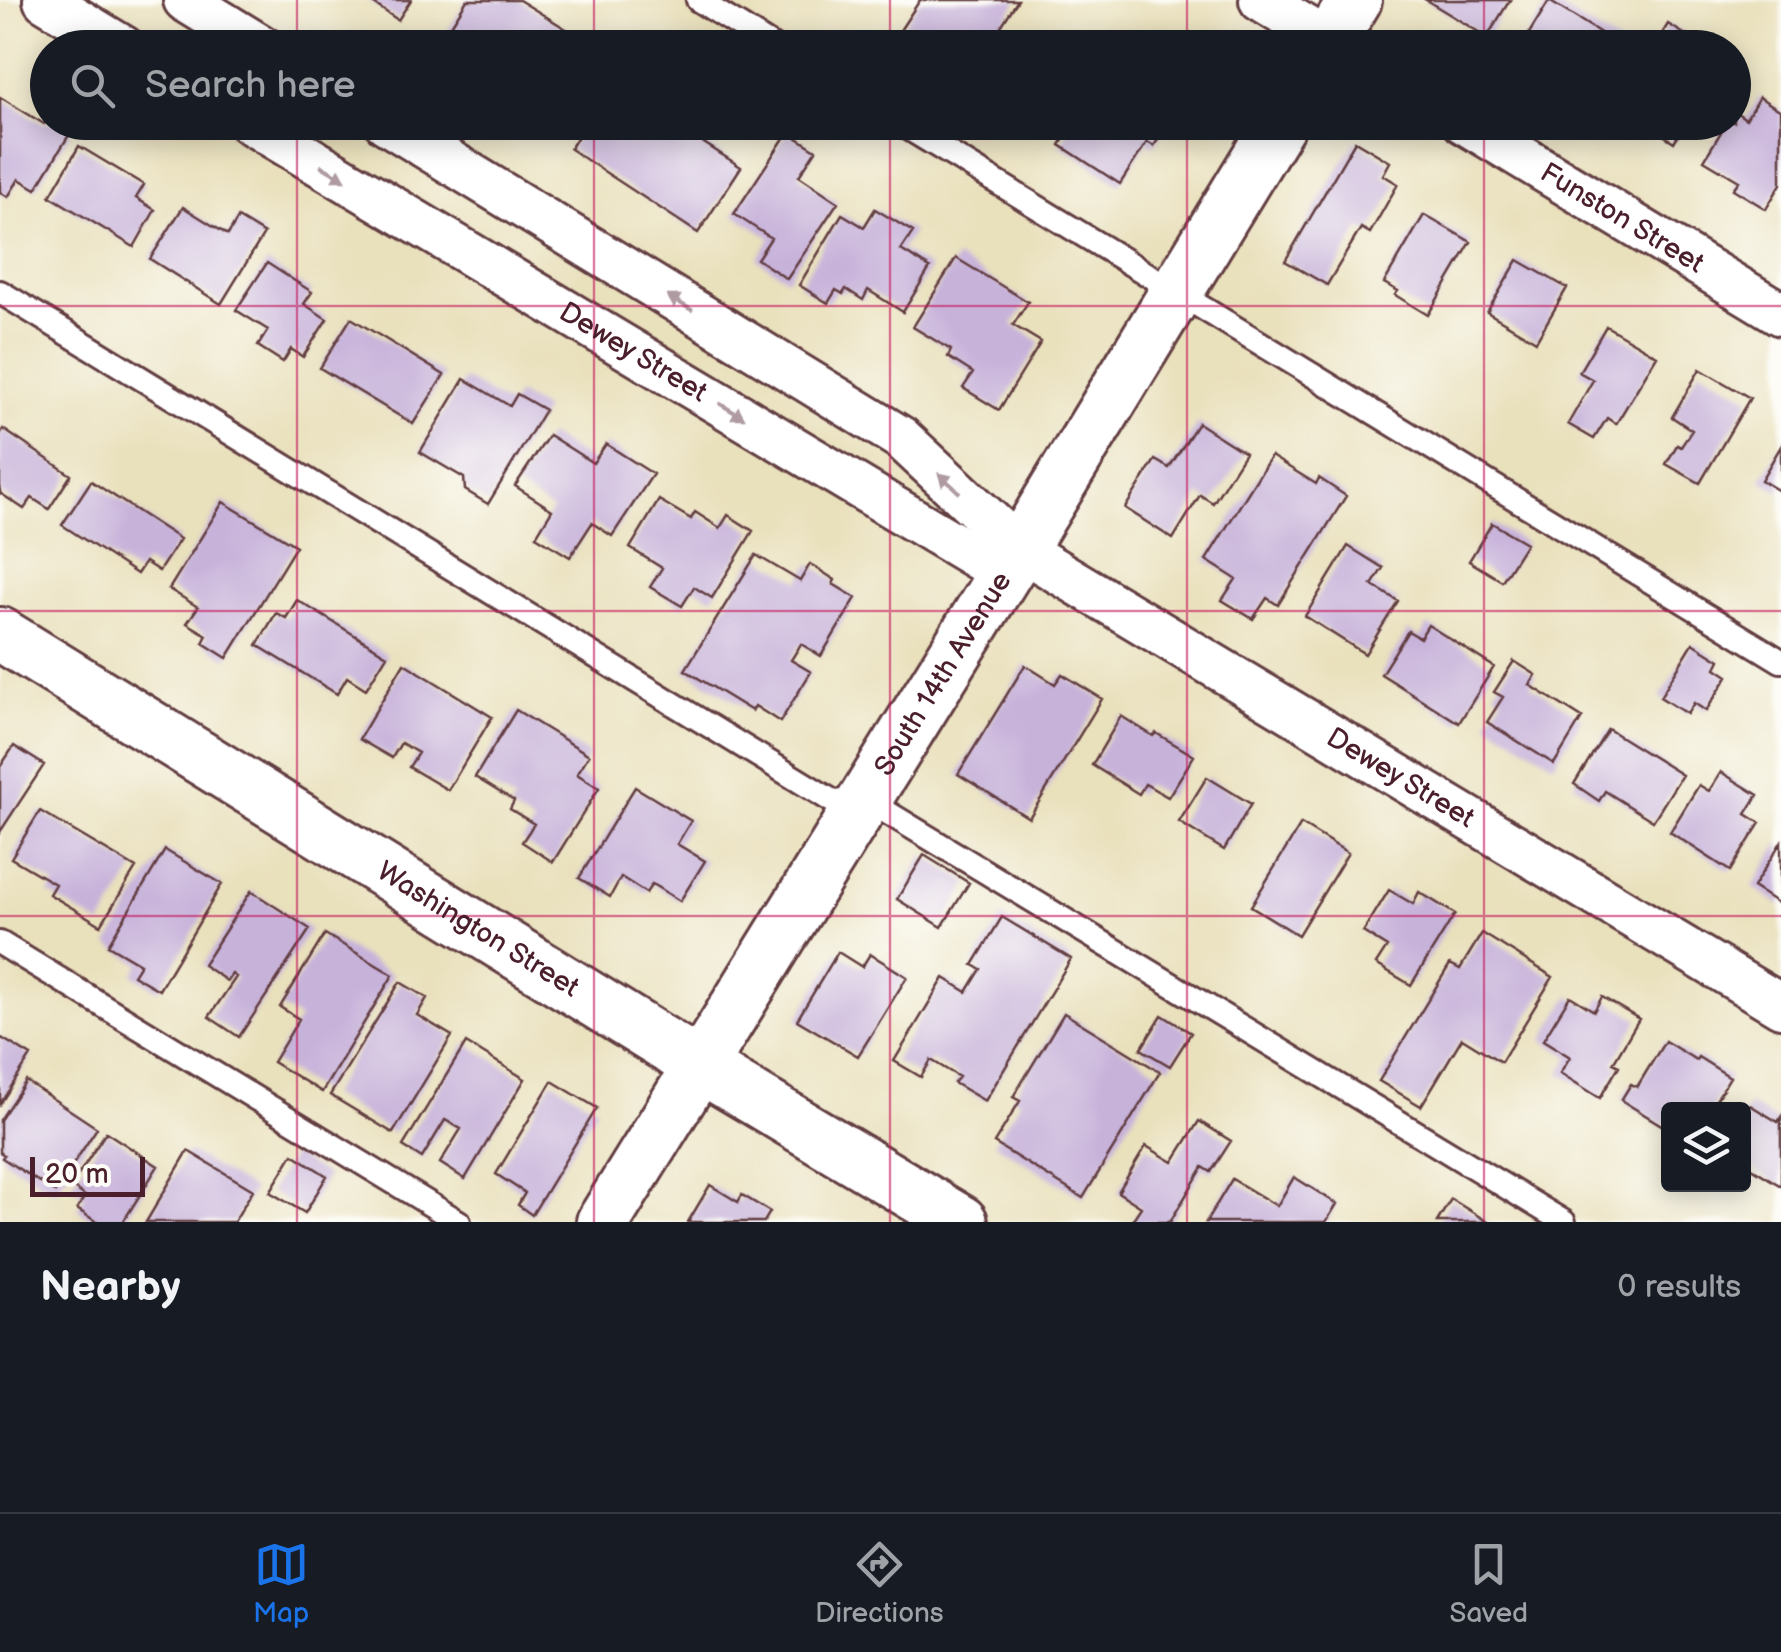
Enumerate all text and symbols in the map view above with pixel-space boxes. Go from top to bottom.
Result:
search box [30,30,1751,140]
icon: search [65,58,120,113]
text: Search here [145,63,356,108]
street label: Funston Street [1535,156,1710,280]
one-way arrow [319,164,347,181]
one-way arrow [666,294,694,312]
street label: Dewey Street [554,295,714,409]
one-way arrow [718,402,746,419]
one-way arrow [937,472,961,495]
street label: South 14th Avenue [867,566,1018,782]
street label: Dewey Street [1321,721,1481,835]
street label: Washington Street [371,854,586,1004]
map controls [1661,1102,1751,1192]
button: layers [1661,1102,1751,1192]
scale bar [30,1152,145,1196]
text: 20 m [45,1158,109,1191]
text: Nearby [40,1262,180,1313]
text: 0 results [1618,1268,1741,1307]
tab: Map [253,1537,309,1630]
tab: Directions [815,1537,944,1630]
tab: Saved [1450,1537,1528,1630]

